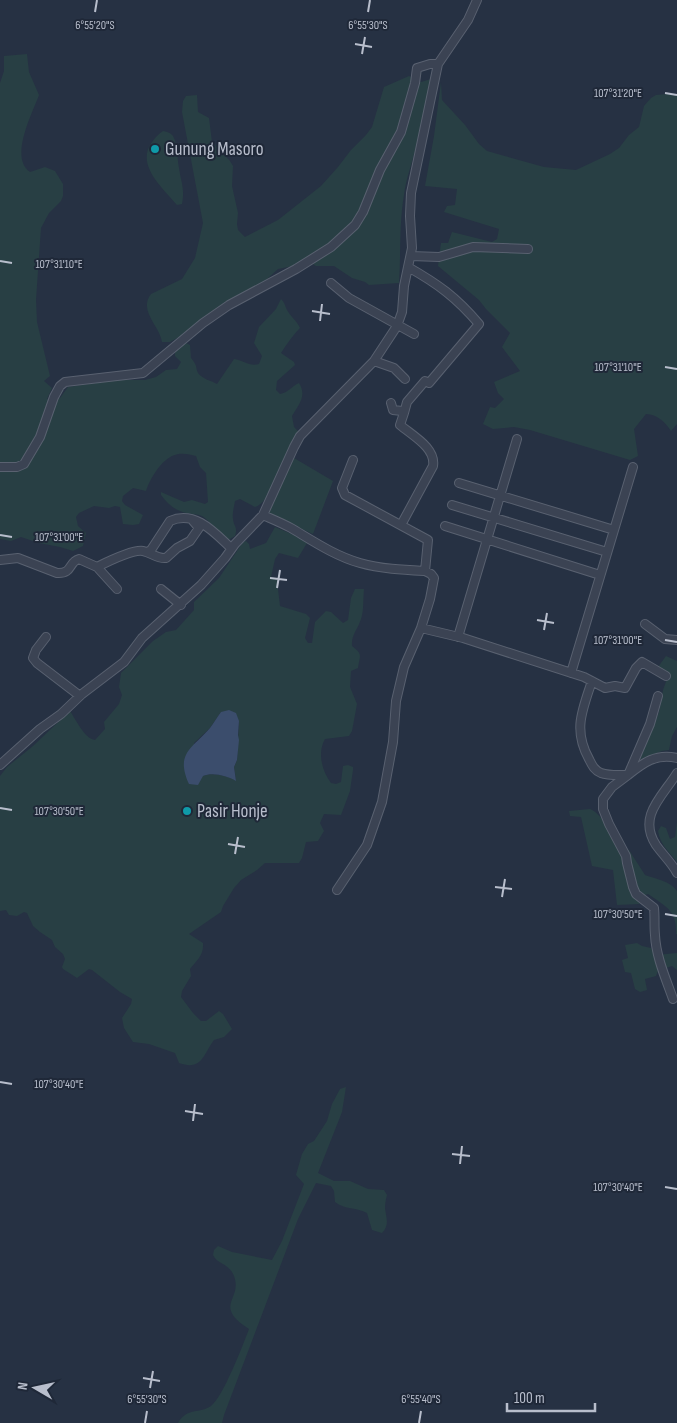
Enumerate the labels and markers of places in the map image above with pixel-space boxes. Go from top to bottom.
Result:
place label: Gunung Masoro [165,138,264,161]
marker: Gunung Masoro [149,143,161,155]
place label: Pasir Honje [197,800,268,823]
marker: Pasir Honje [181,805,193,817]

